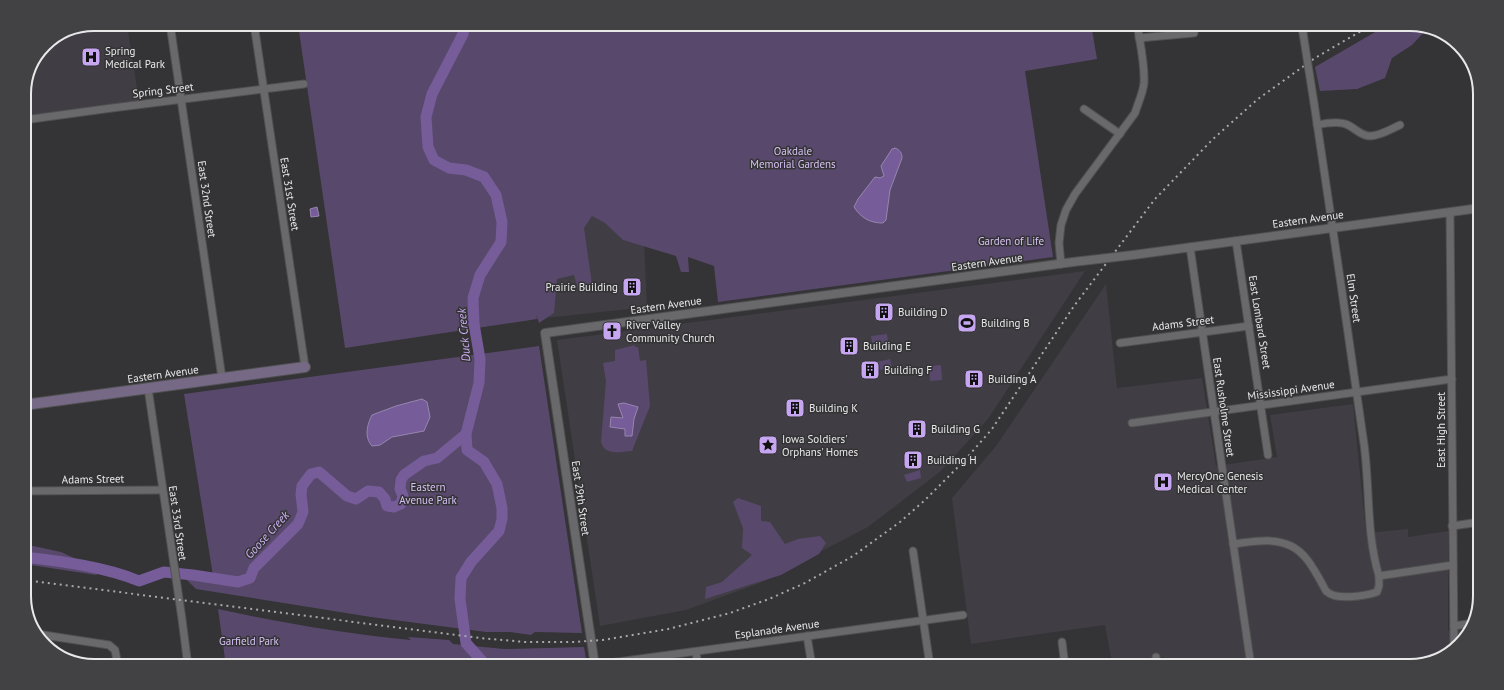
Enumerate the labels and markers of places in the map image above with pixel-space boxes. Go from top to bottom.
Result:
place label: Spring Medical Park [105,44,166,71]
hospital icon: Spring Medical Park [80,46,102,68]
building icon: Prairie Building [621,276,643,298]
place label: Prairie Building [546,280,618,294]
building icon: Building D [873,301,895,323]
place label: Building D [898,305,947,319]
sports icon: Building B [956,312,978,334]
place label: Building B [981,316,1030,330]
place label: River Valley Community Church [626,318,715,345]
church icon: River Valley Community Church [601,320,623,342]
building icon: Building E [838,335,860,357]
place label: Building E [863,339,911,353]
building icon: Building F [859,359,881,381]
place label: Building F [884,363,932,377]
building icon: Building A [963,368,985,390]
place label: Building A [988,372,1037,386]
building icon: Building K [784,397,806,419]
place label: Building K [809,401,858,415]
building icon: Building G [906,418,928,440]
place label: Building G [931,422,980,436]
place label: Iowa Soldiers' Orphans' Homes [782,432,859,459]
place icon: Iowa Soldiers' Orphans' Homes [757,434,779,456]
building icon: Building H [902,449,924,471]
place label: Building H [927,453,977,467]
place label: MercyOne Genesis Medical Center [1177,469,1264,496]
hospital icon: MercyOne Genesis Medical Center [1152,471,1174,493]

